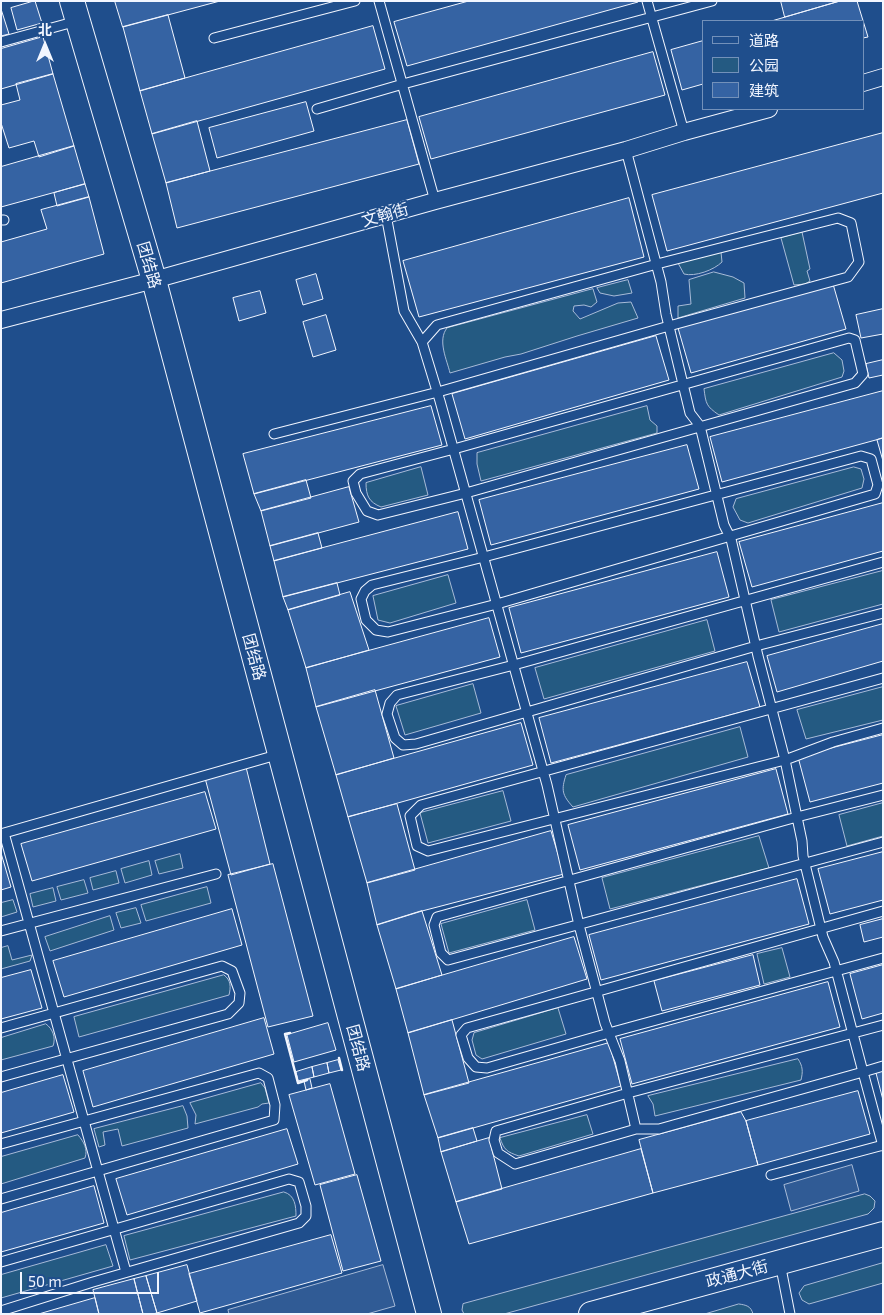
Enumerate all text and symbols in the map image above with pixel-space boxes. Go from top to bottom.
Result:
north arrow [20,20,70,70]
legend [702,20,864,110]
text: 北 [38,21,52,38]
text: 道路 [749,31,779,49]
text: 公园 [749,56,779,74]
text: 建筑 [749,81,779,99]
street label: 文翰街 [359,199,411,231]
street label: 团结路 [133,239,165,291]
street label: 团结路 [239,631,269,683]
street label: 团结路 [343,1022,373,1074]
street label: 政通大街 [704,1256,770,1292]
scale bar [22,1262,161,1294]
text: 50 m [28,1272,62,1290]

